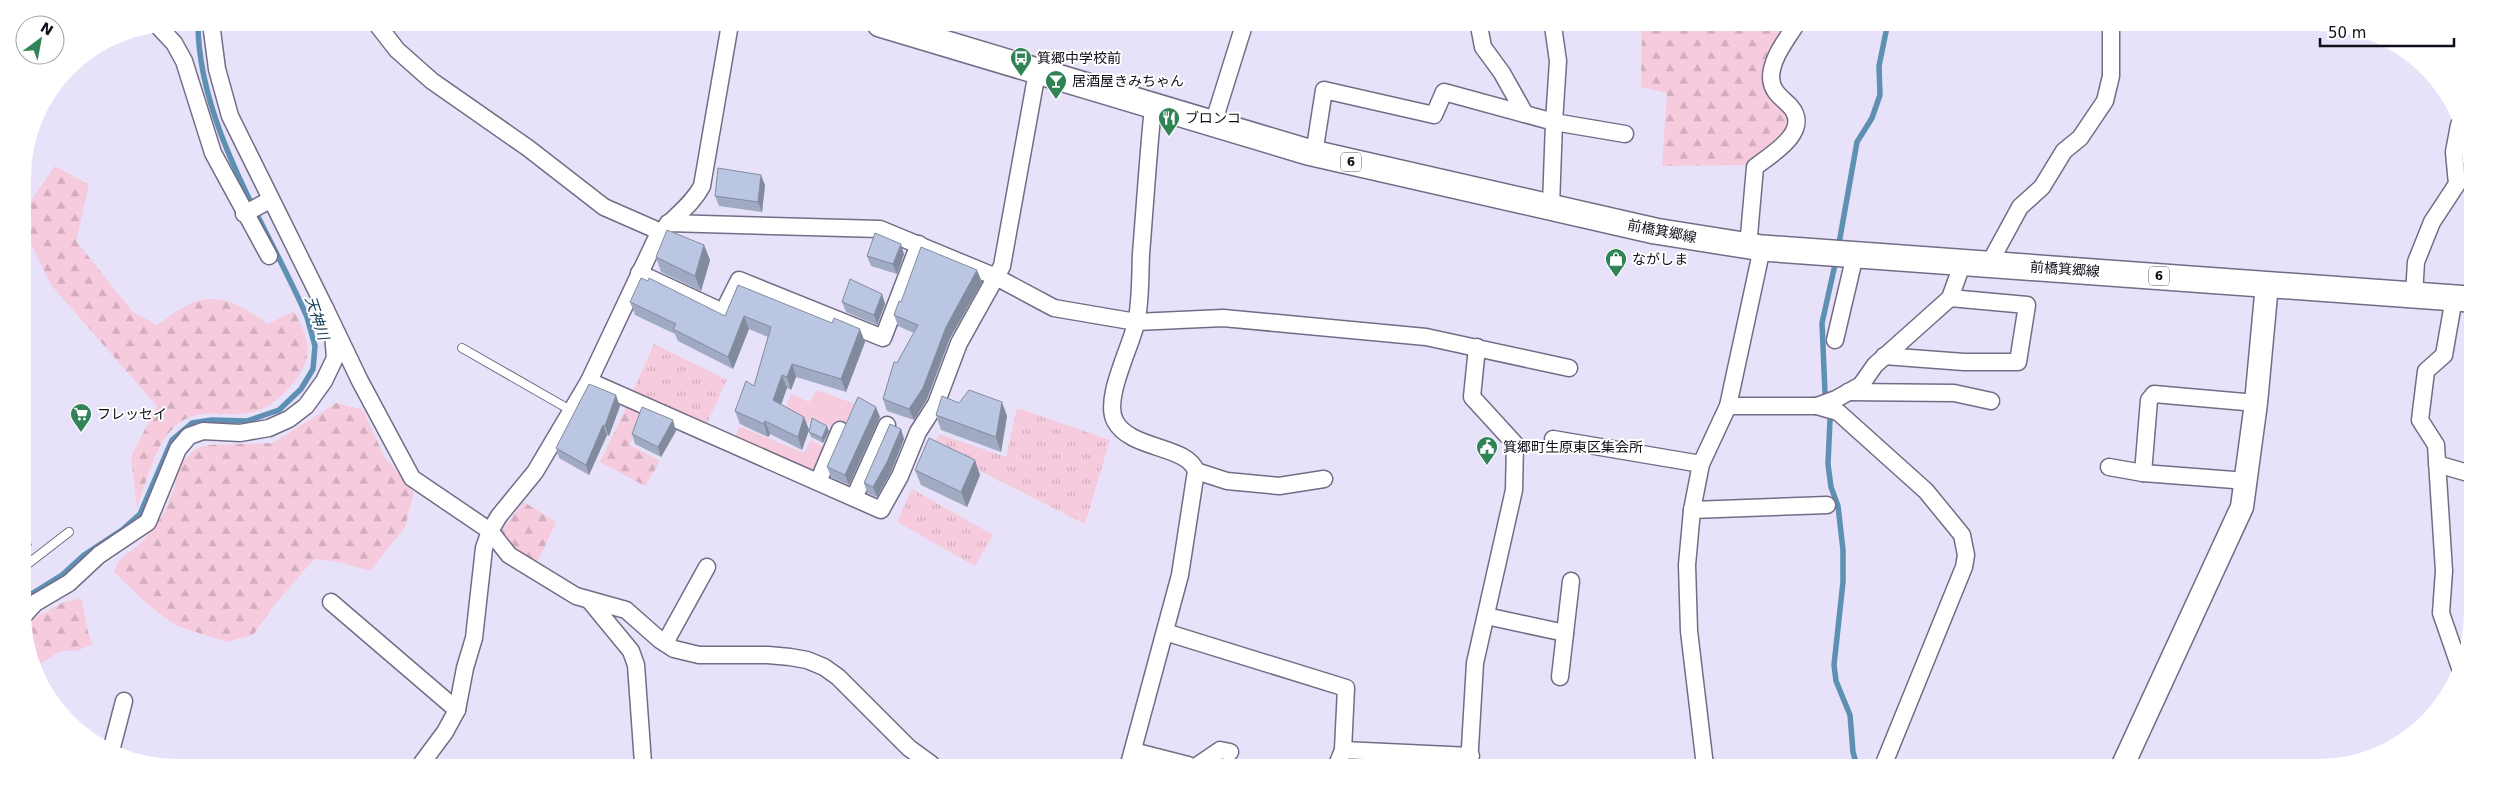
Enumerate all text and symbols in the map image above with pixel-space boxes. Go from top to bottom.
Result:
north arrow [15,15,65,65]
scale bar [2320,15,2454,47]
text: N [38,19,56,39]
text: 50 m [2328,24,2366,42]
bus stop icon: 箕郷中学校前 [1009,46,1033,77]
place label: 箕郷中学校前 [1037,50,1121,66]
bar icon: 居酒屋きみちゃん [1044,69,1068,100]
place label: 居酒屋きみちゃん [1072,73,1184,89]
restaurant icon: ブロンコ [1157,106,1181,137]
place label: ブロンコ [1185,110,1241,126]
road number: 6 [1341,152,1361,172]
street label: 前橋箕郷線 [1626,216,1698,246]
shop icon: ながしま [1604,247,1628,278]
place label: ながしま [1632,251,1688,267]
street label: 前橋箕郷線 [2030,259,2100,279]
road number: 6 [2149,266,2169,286]
water label: 天神川 [301,294,333,344]
supermarket icon: フレッセイ [69,402,93,433]
place label: フレッセイ [97,406,167,422]
public building icon: 箕郷町生原東区集会所 [1475,435,1499,466]
place label: 箕郷町生原東区集会所 [1503,439,1643,455]

